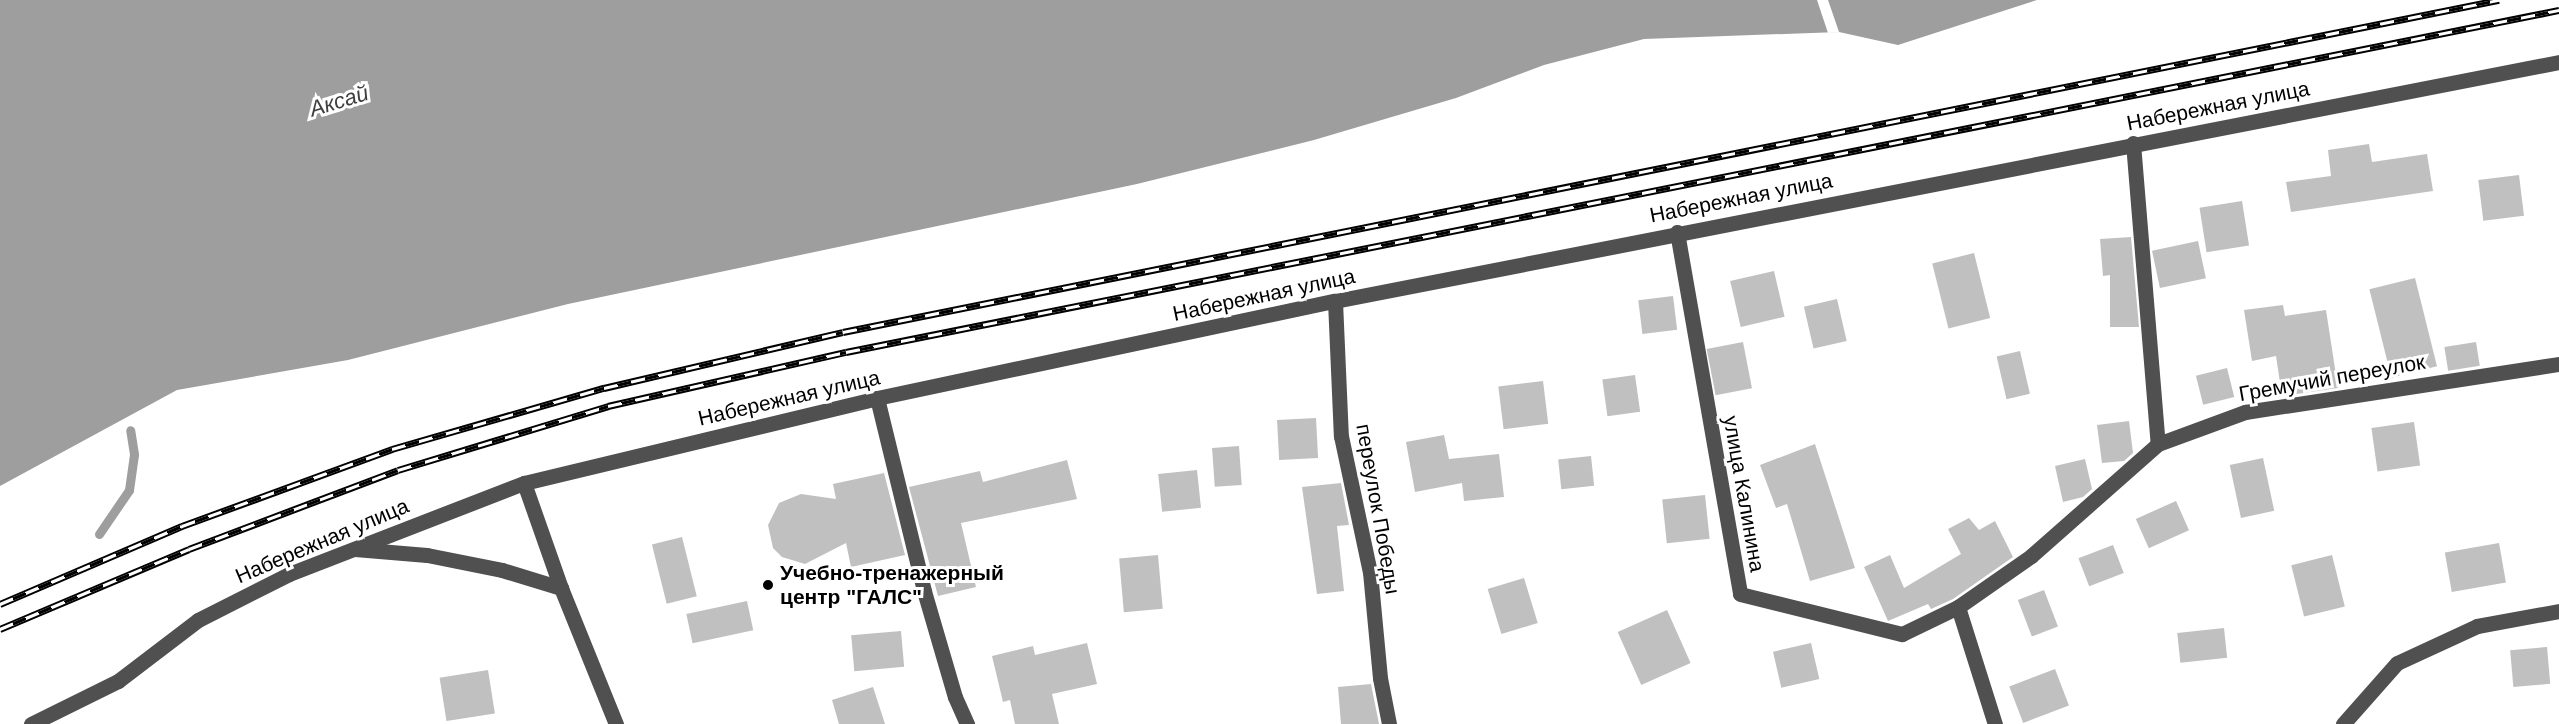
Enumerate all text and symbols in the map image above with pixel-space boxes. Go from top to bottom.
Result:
street label: Набережная улица [2124,76,2312,136]
water label: Аксай [306,80,372,122]
street label: Набережная улица [1647,168,1835,228]
street label: Набережная улица [1171,263,1357,327]
street label: Гремучий переулок [2237,349,2427,407]
street label: Набережная улица [696,365,882,431]
street label: улица Калинина [1718,414,1770,574]
street label: переулок Победы [1351,422,1405,596]
street label: Набережная улица [232,493,412,589]
place label: Учебно-тренажерный центр "ГАЛС" [780,560,1004,610]
marker: Учебно-тренажерный центр "ГАЛС" [761,578,775,592]

